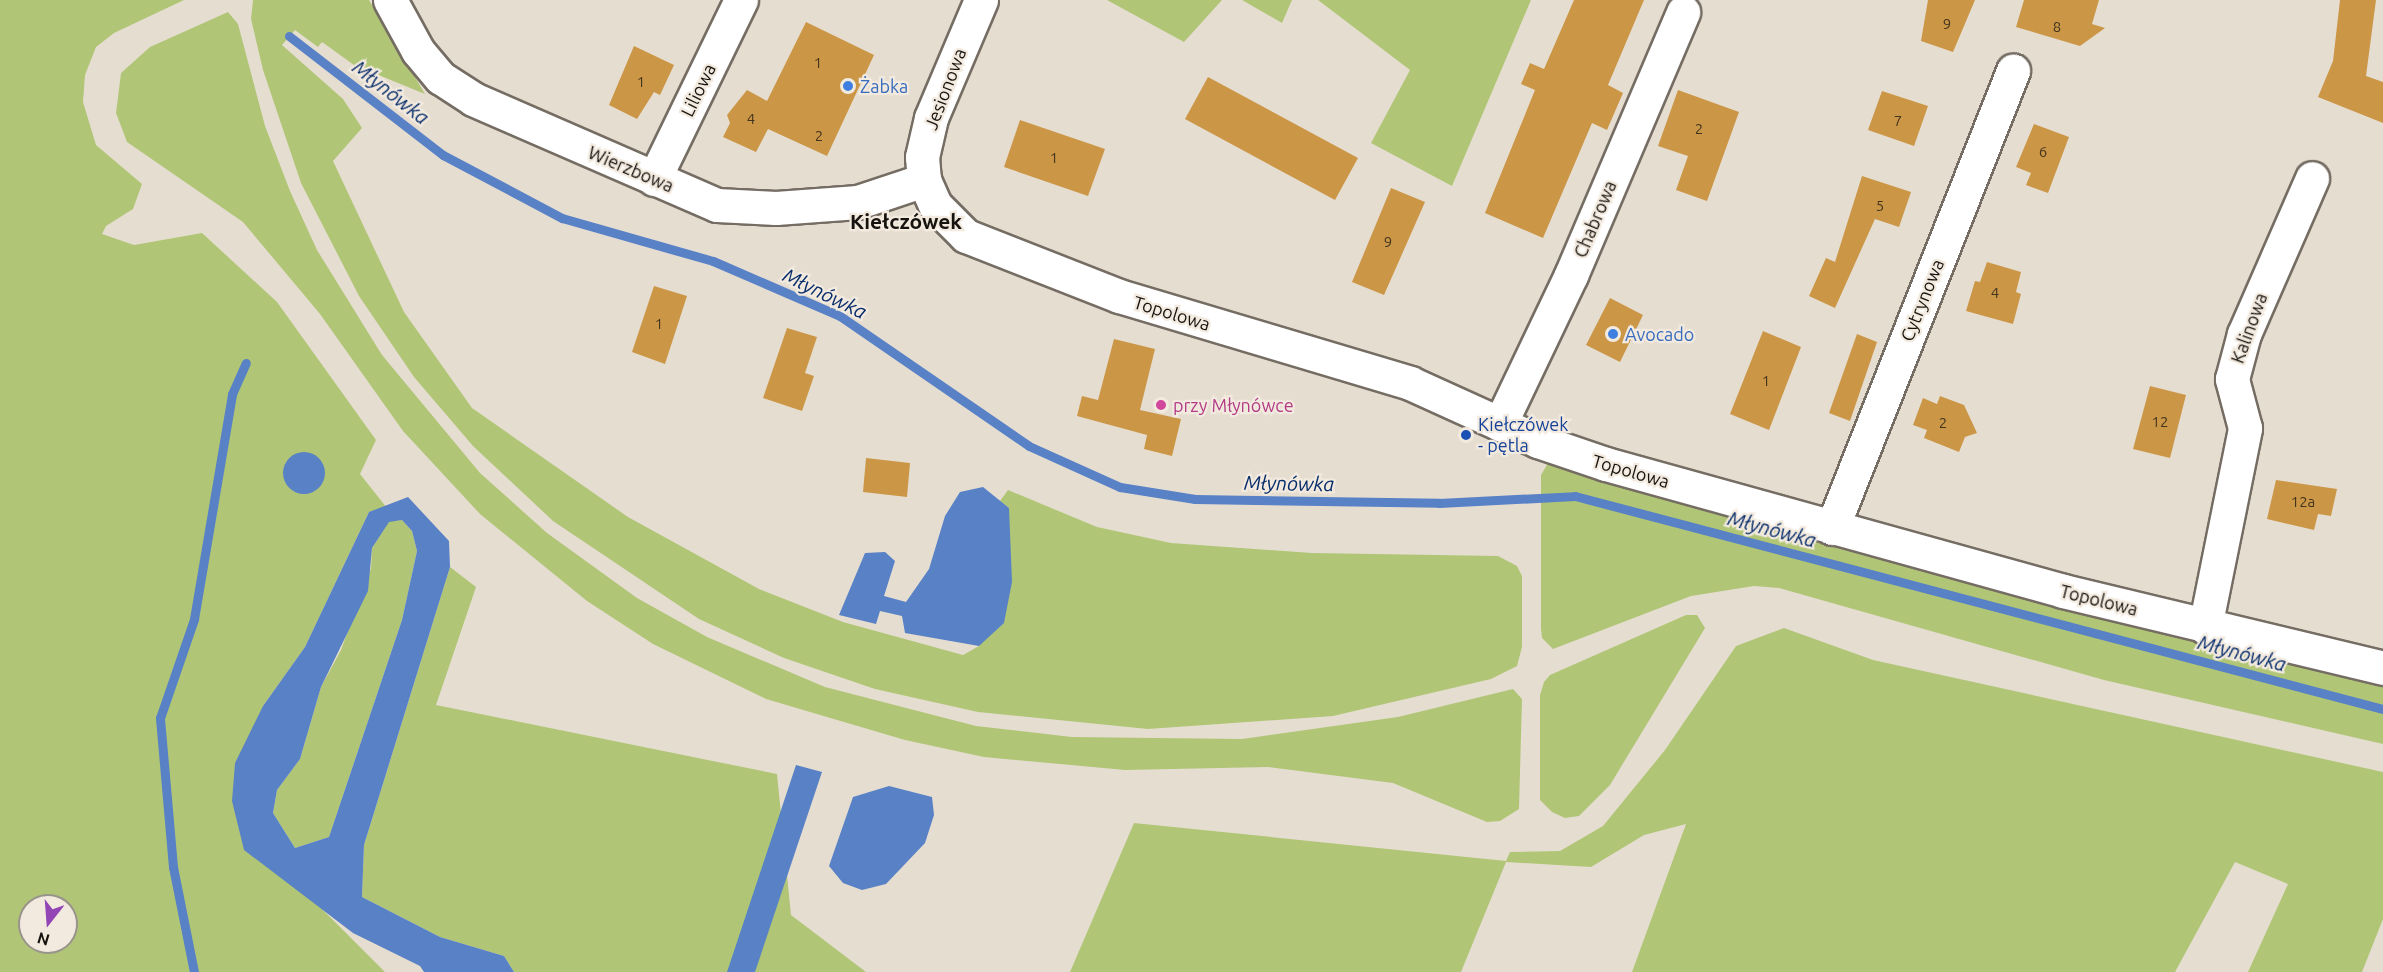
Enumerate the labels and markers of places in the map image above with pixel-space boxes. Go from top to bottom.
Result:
place label: Żabka [860,75,908,97]
marker: Żabka [841,79,855,93]
place label: Avocado [1625,323,1694,345]
marker: Avocado [1606,327,1620,341]
place label: przy Młynówce [1173,394,1294,416]
marker: przy Młynówce [1154,398,1168,412]
place label: Kiełczówek - pętla [1478,414,1568,456]
marker: Kiełczówek - pętla [1459,428,1473,442]

